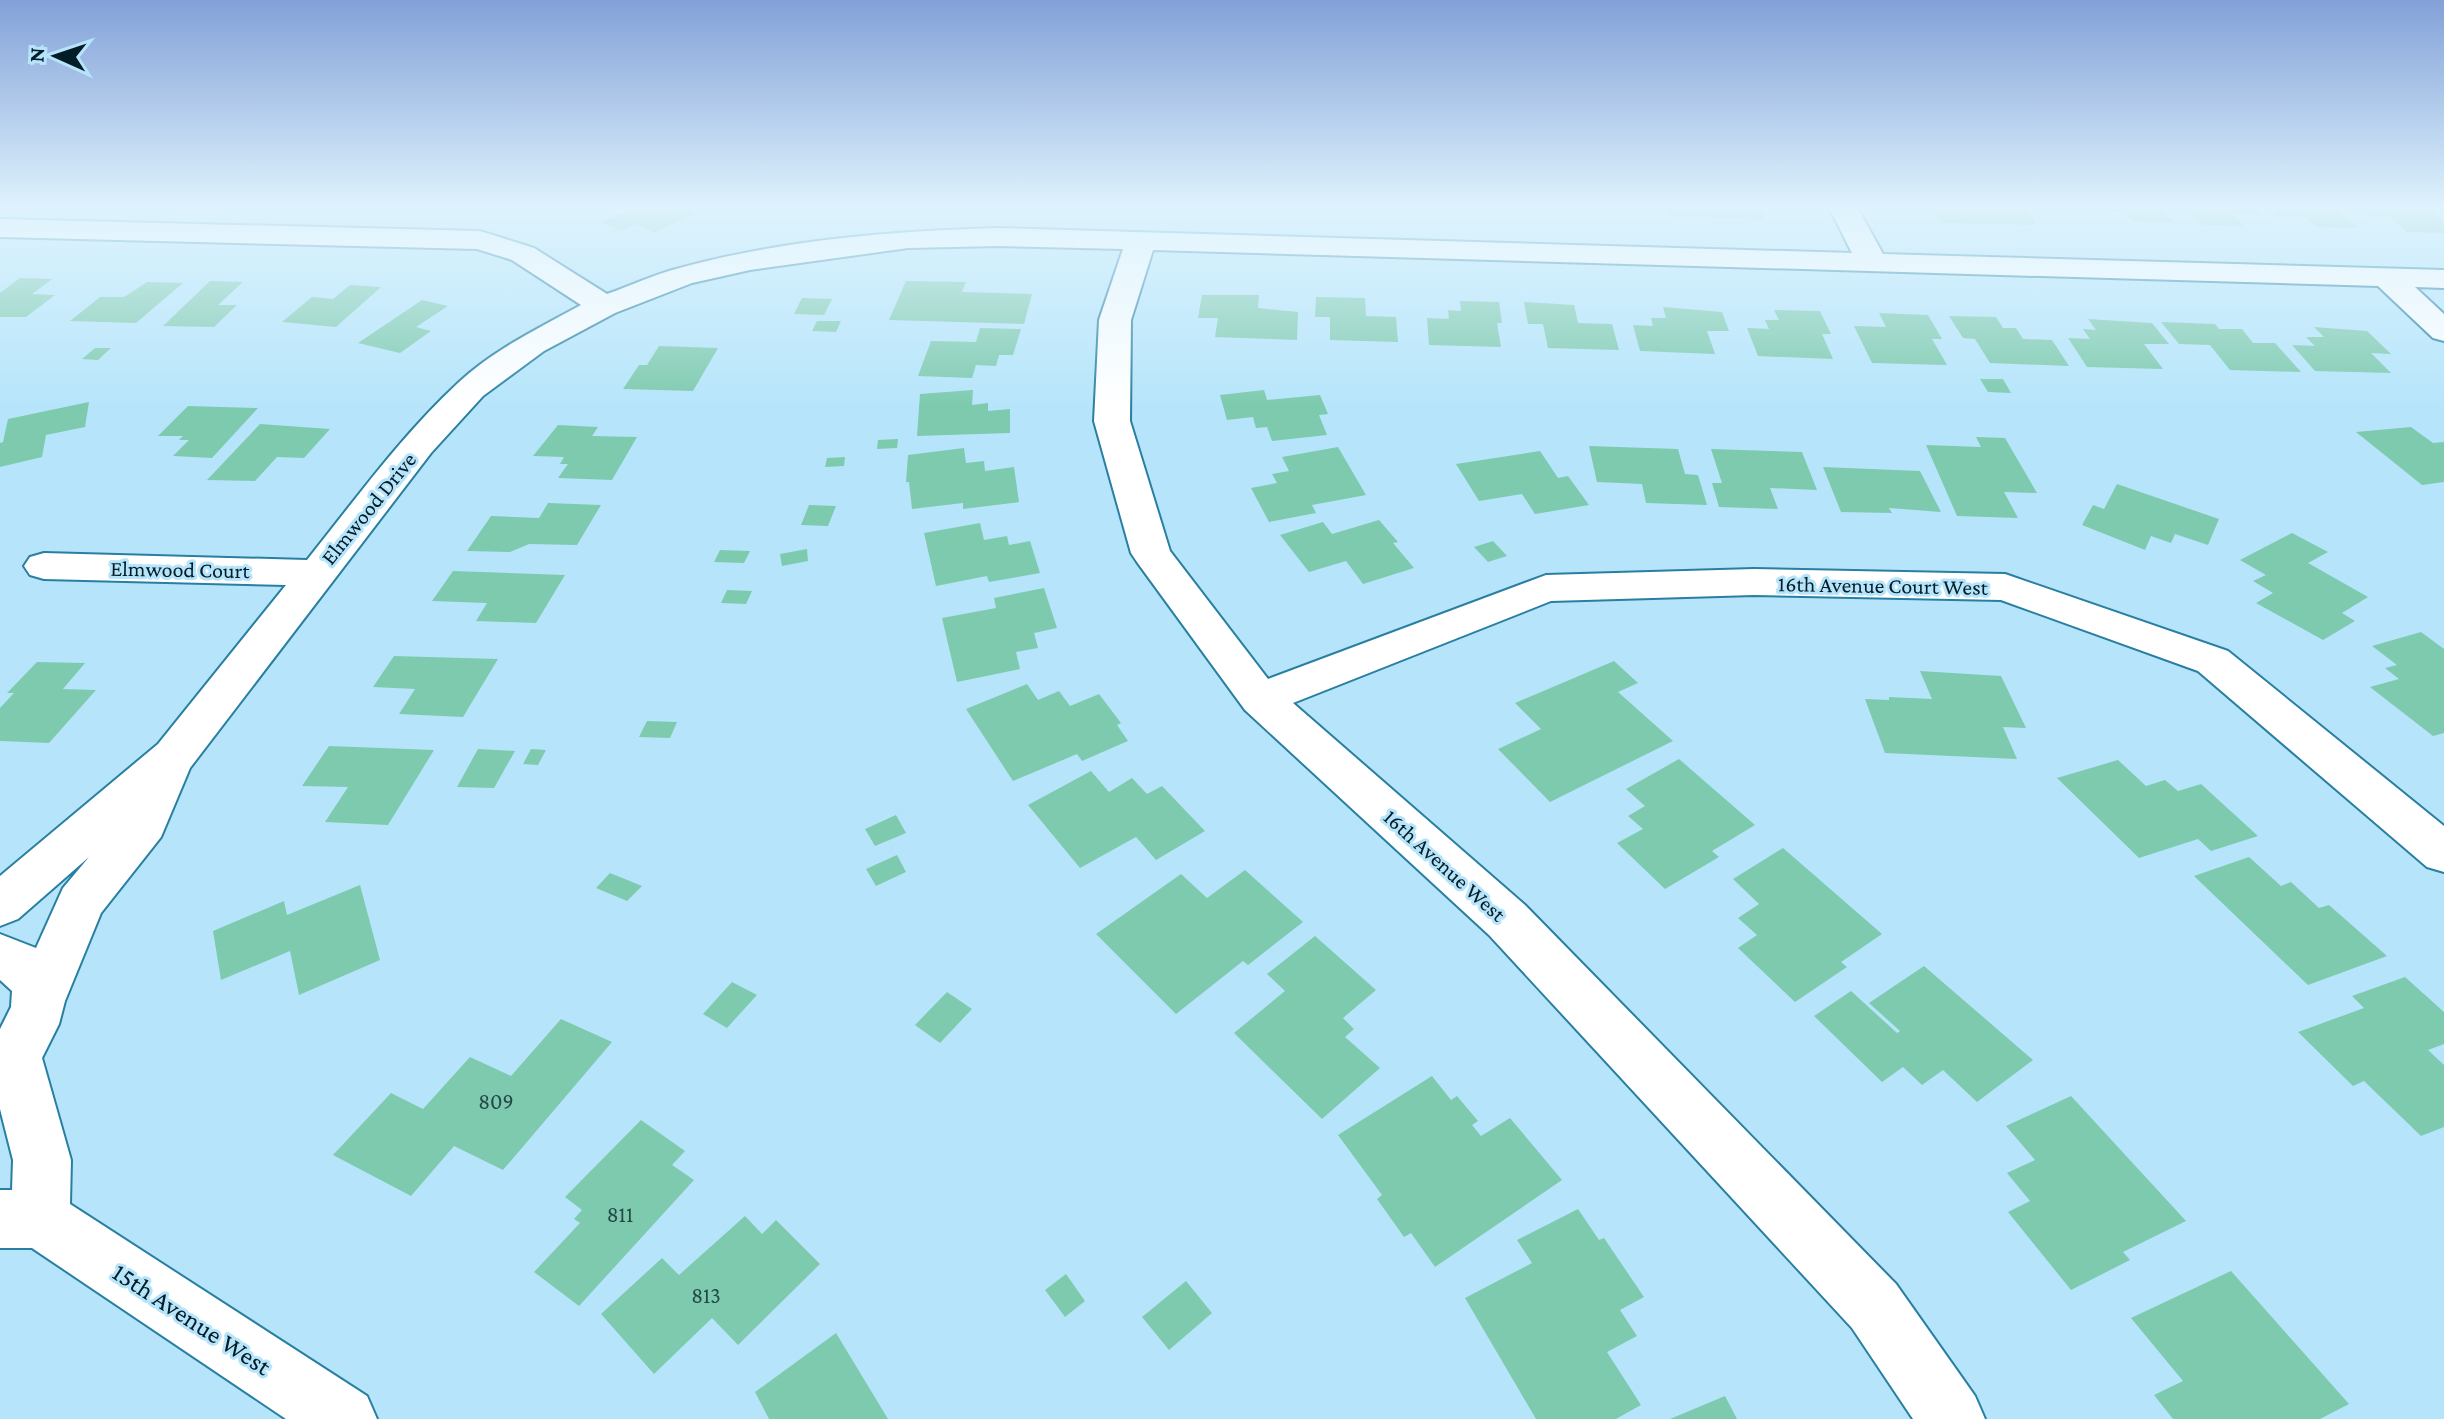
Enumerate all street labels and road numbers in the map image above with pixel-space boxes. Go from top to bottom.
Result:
street label: Elmwood Drive [316,447,421,569]
street label: Elmwood Court [110,556,251,583]
street label: 16th Avenue Court West [1778,571,1989,600]
street label: 16th Avenue West [1379,804,1511,927]
street label: 15th Avenue West [107,1258,277,1382]

